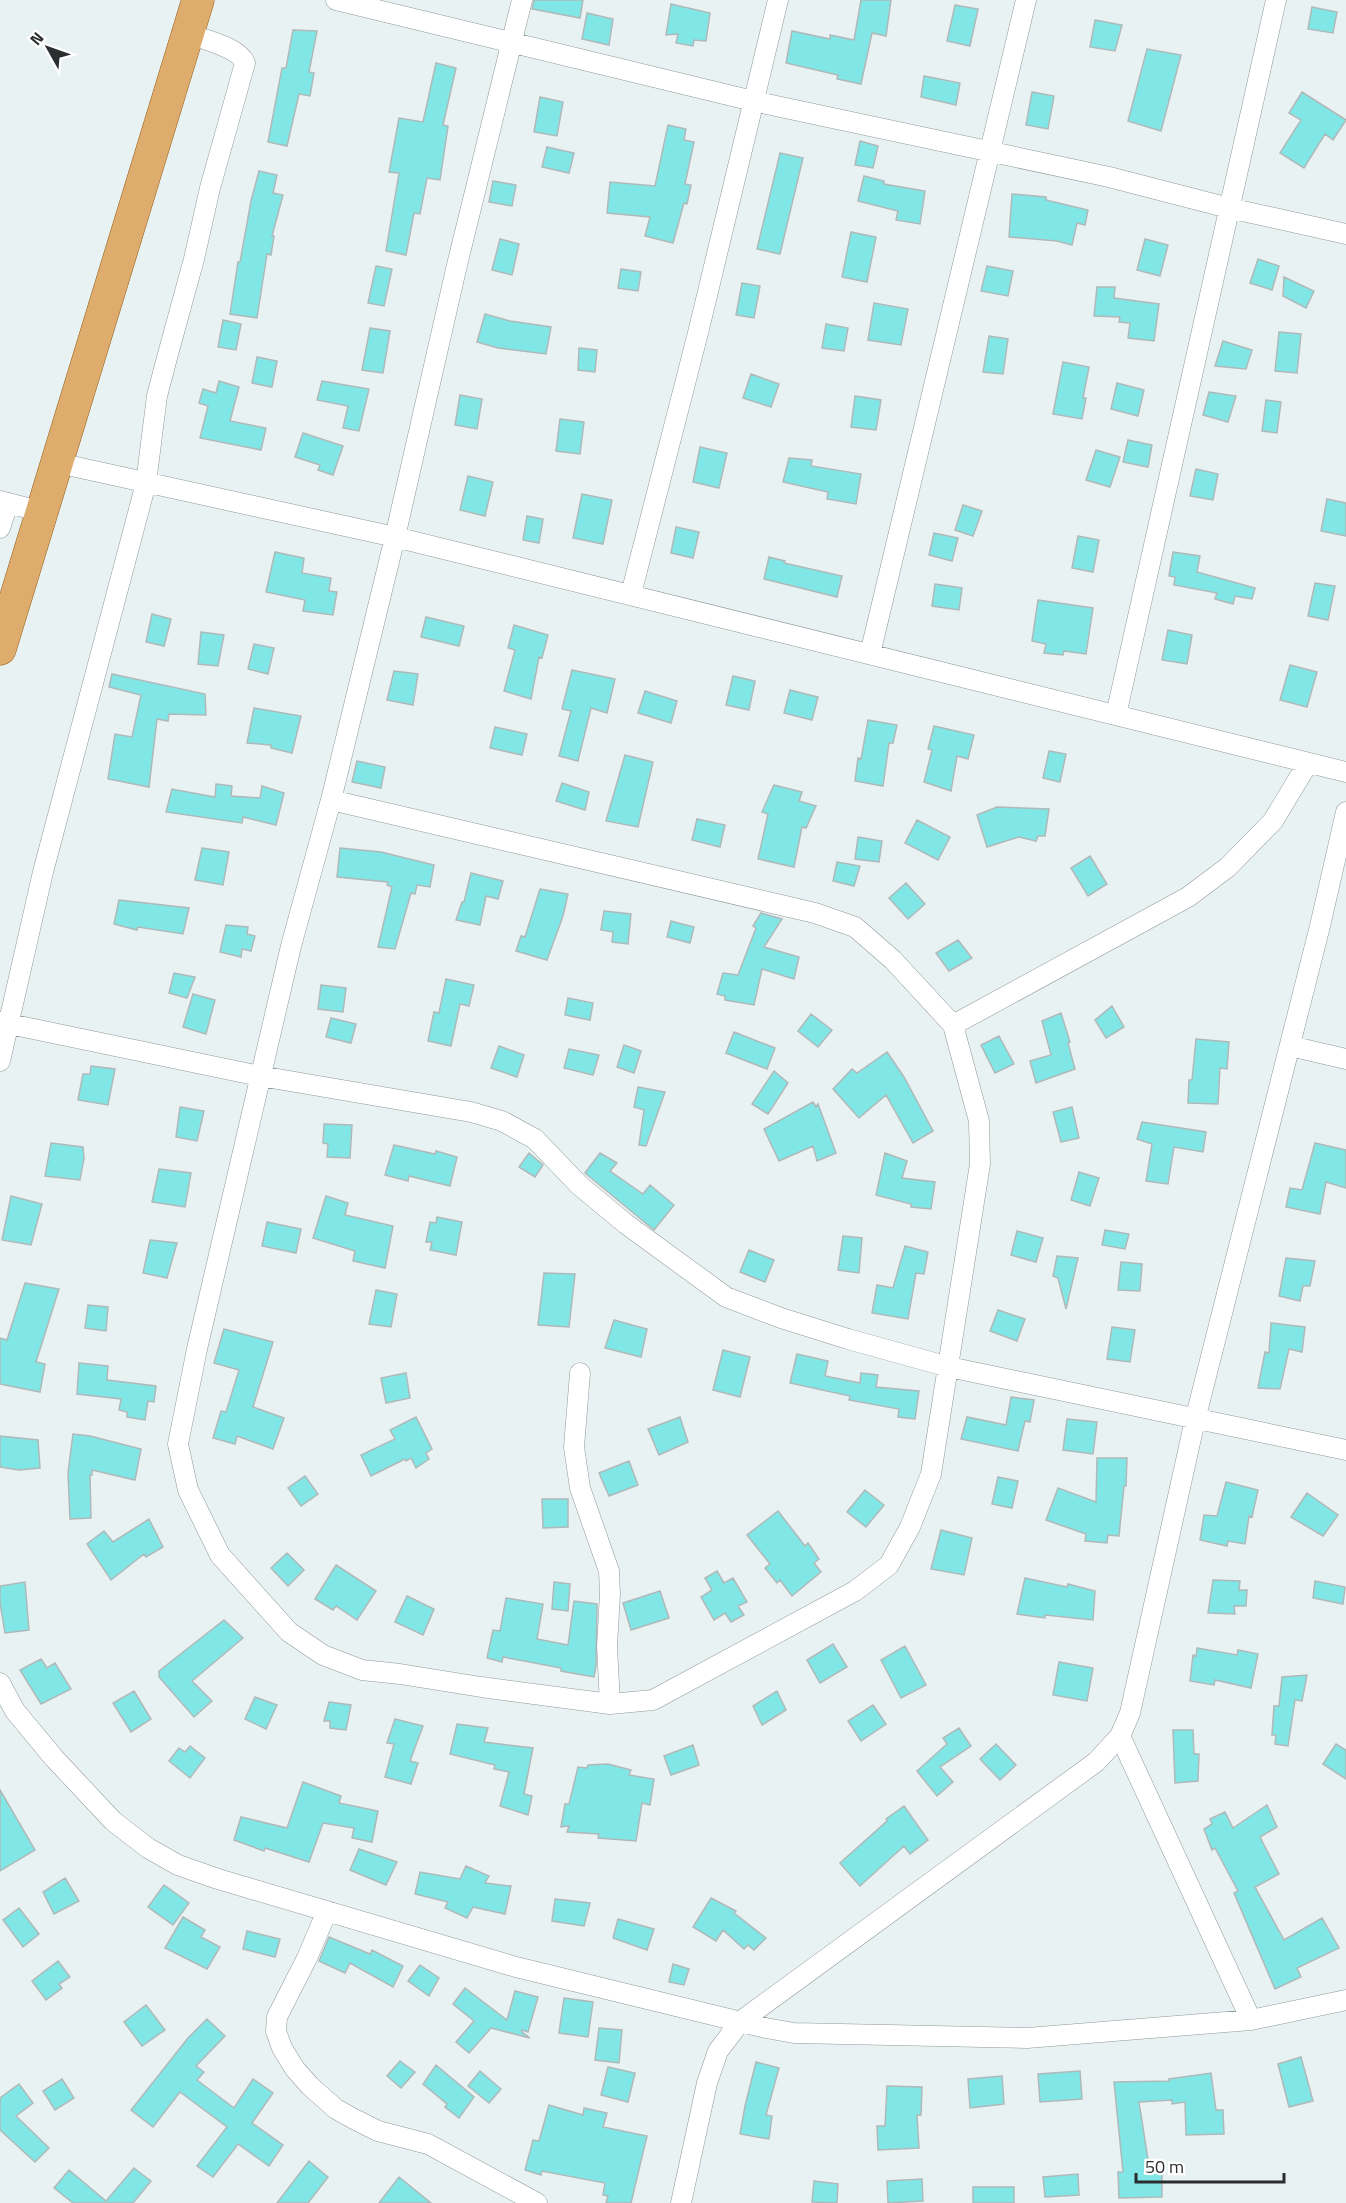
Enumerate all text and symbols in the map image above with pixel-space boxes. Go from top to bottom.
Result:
north arrow [18,18,78,78]
text: N [24,26,49,50]
scale bar [1136,2146,1284,2184]
text: 50 m [1145,2153,1184,2180]

